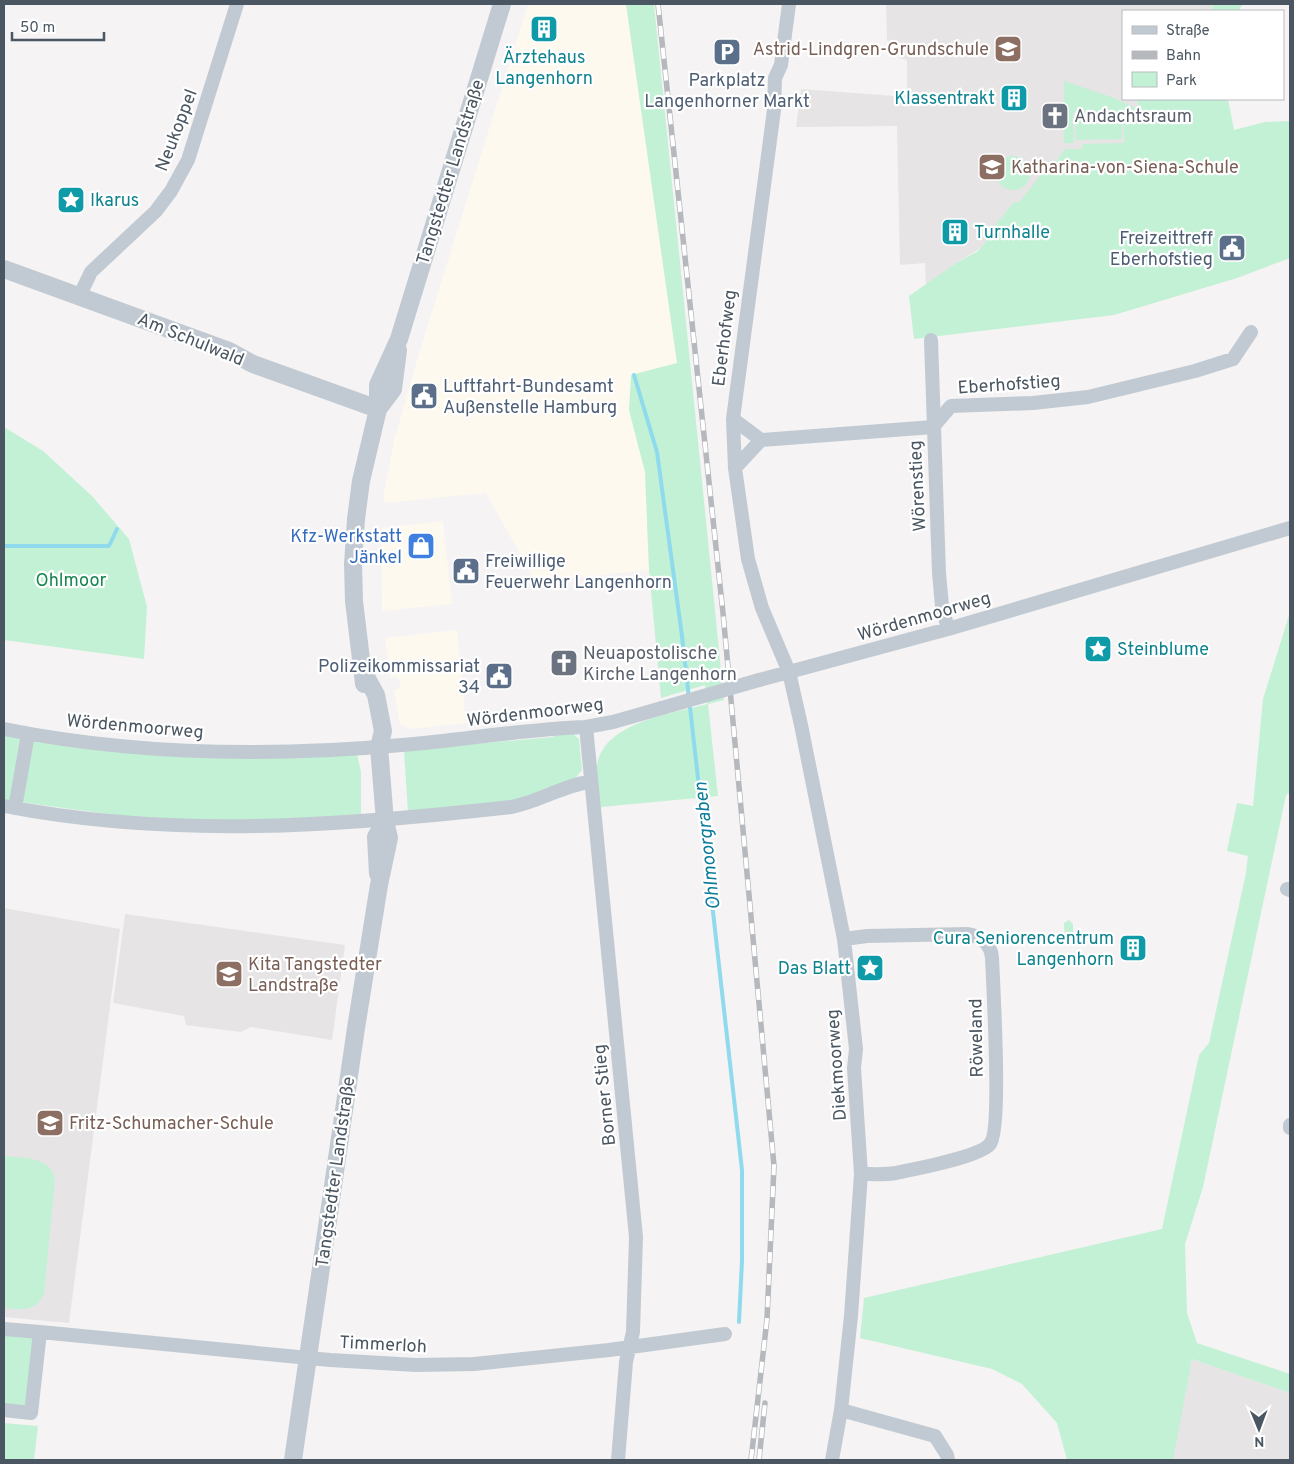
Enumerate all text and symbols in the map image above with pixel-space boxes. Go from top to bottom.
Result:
scale bar [12,10,105,42]
legend [1122,10,1284,100]
building icon: Ärztehaus Langenhorn [529,14,559,44]
text: 50 m [20,19,55,38]
text: Straße [1166,22,1210,41]
school or university icon: Astrid-Lindgren-Grundschule [993,34,1023,64]
parking icon: Parkplatz Langenhorner Markt [712,37,742,67]
place label: Astrid-Lindgren-Grundschule [753,39,989,62]
place label: Ärztehaus Langenhorn [495,45,593,91]
text: Bahn [1166,47,1201,66]
place label: Parkplatz Langenhorner Markt [644,70,810,114]
text: Park [1166,72,1197,91]
street label: Tangstedter Landstraße [412,77,491,268]
building icon: Klassentrakt [999,83,1029,113]
street label: Neukoppel [151,86,204,175]
place label: Klassentrakt [894,88,995,111]
church icon: Andachtsraum [1040,101,1070,131]
place label: Andachtsraum [1074,106,1192,129]
school or university icon: Katharina-von-Siena-Schule [977,152,1007,182]
place label: Katharina-von-Siena-Schule [1011,157,1239,180]
place icon: Ikarus [56,185,86,215]
place label: Ikarus [90,190,139,213]
building icon: Turnhalle [940,217,970,247]
place label: Turnhalle [974,222,1050,245]
place label: Freizeittreff Eberhofstieg [1110,228,1213,272]
public building icon: Freizeittreff Eberhofstieg [1217,233,1247,263]
street label: Eberhofweg [708,288,743,388]
street label: Am Schulwald [134,309,247,372]
street label: Eberhofstieg [957,370,1061,401]
place label: Luftfahrt-Bundesamt Außenstelle Hamburg [443,376,617,420]
public building icon: Luftfahrt-Bundesamt Außenstelle Hamburg [409,381,439,411]
street label: Wörenstieg [905,440,932,532]
place label: Kfz-Werkstatt Jänkel [290,526,402,570]
shop icon: Kfz-Werkstatt Jänkel [406,531,436,561]
place label: Freiwillige Feuerwehr Langenhorn [485,551,672,595]
public building icon: Freiwillige Feuerwehr Langenhorn [451,556,481,586]
park label: Ohlmoor [36,570,106,593]
street label: Wördenmoorweg [855,587,994,647]
place icon: Steinblume [1083,634,1113,664]
place label: Steinblume [1117,639,1209,662]
place label: Neuapostolische Kirche Langenhorn [583,643,737,687]
church icon: Neuapostolische Kirche Langenhorn [549,648,579,678]
place label: Polizeikommissariat 34 [318,656,480,700]
public building icon: Polizeikommissariat 34 [484,661,514,691]
street label: Wördenmoorweg [465,694,605,733]
street label: Wördenmoorweg [65,710,204,745]
water label: Ohlmoorgraben [689,780,727,911]
place label: Cura Seniorencentrum Langenhorn [933,928,1114,972]
building icon: Cura Seniorencentrum Langenhorn [1118,933,1148,963]
place icon: Das Blatt [855,953,885,983]
place label: Kita Tangstedter Landstraße [248,954,382,998]
place label: Das Blatt [778,958,851,981]
school or university icon: Kita Tangstedter Landstraße [214,959,244,989]
street label: Röweland [965,998,990,1078]
street label: Diekmoorweg [822,1008,853,1122]
street label: Borner Stieg [589,1043,622,1147]
street label: Tangstedter Landstraße [312,1075,361,1269]
school or university icon: Fritz-Schumacher-Schule [35,1108,65,1138]
place label: Fritz-Schumacher-Schule [69,1113,274,1136]
street label: Timmerloh [339,1332,427,1359]
north arrow [1234,1404,1284,1454]
text: N [1254,1432,1264,1449]

